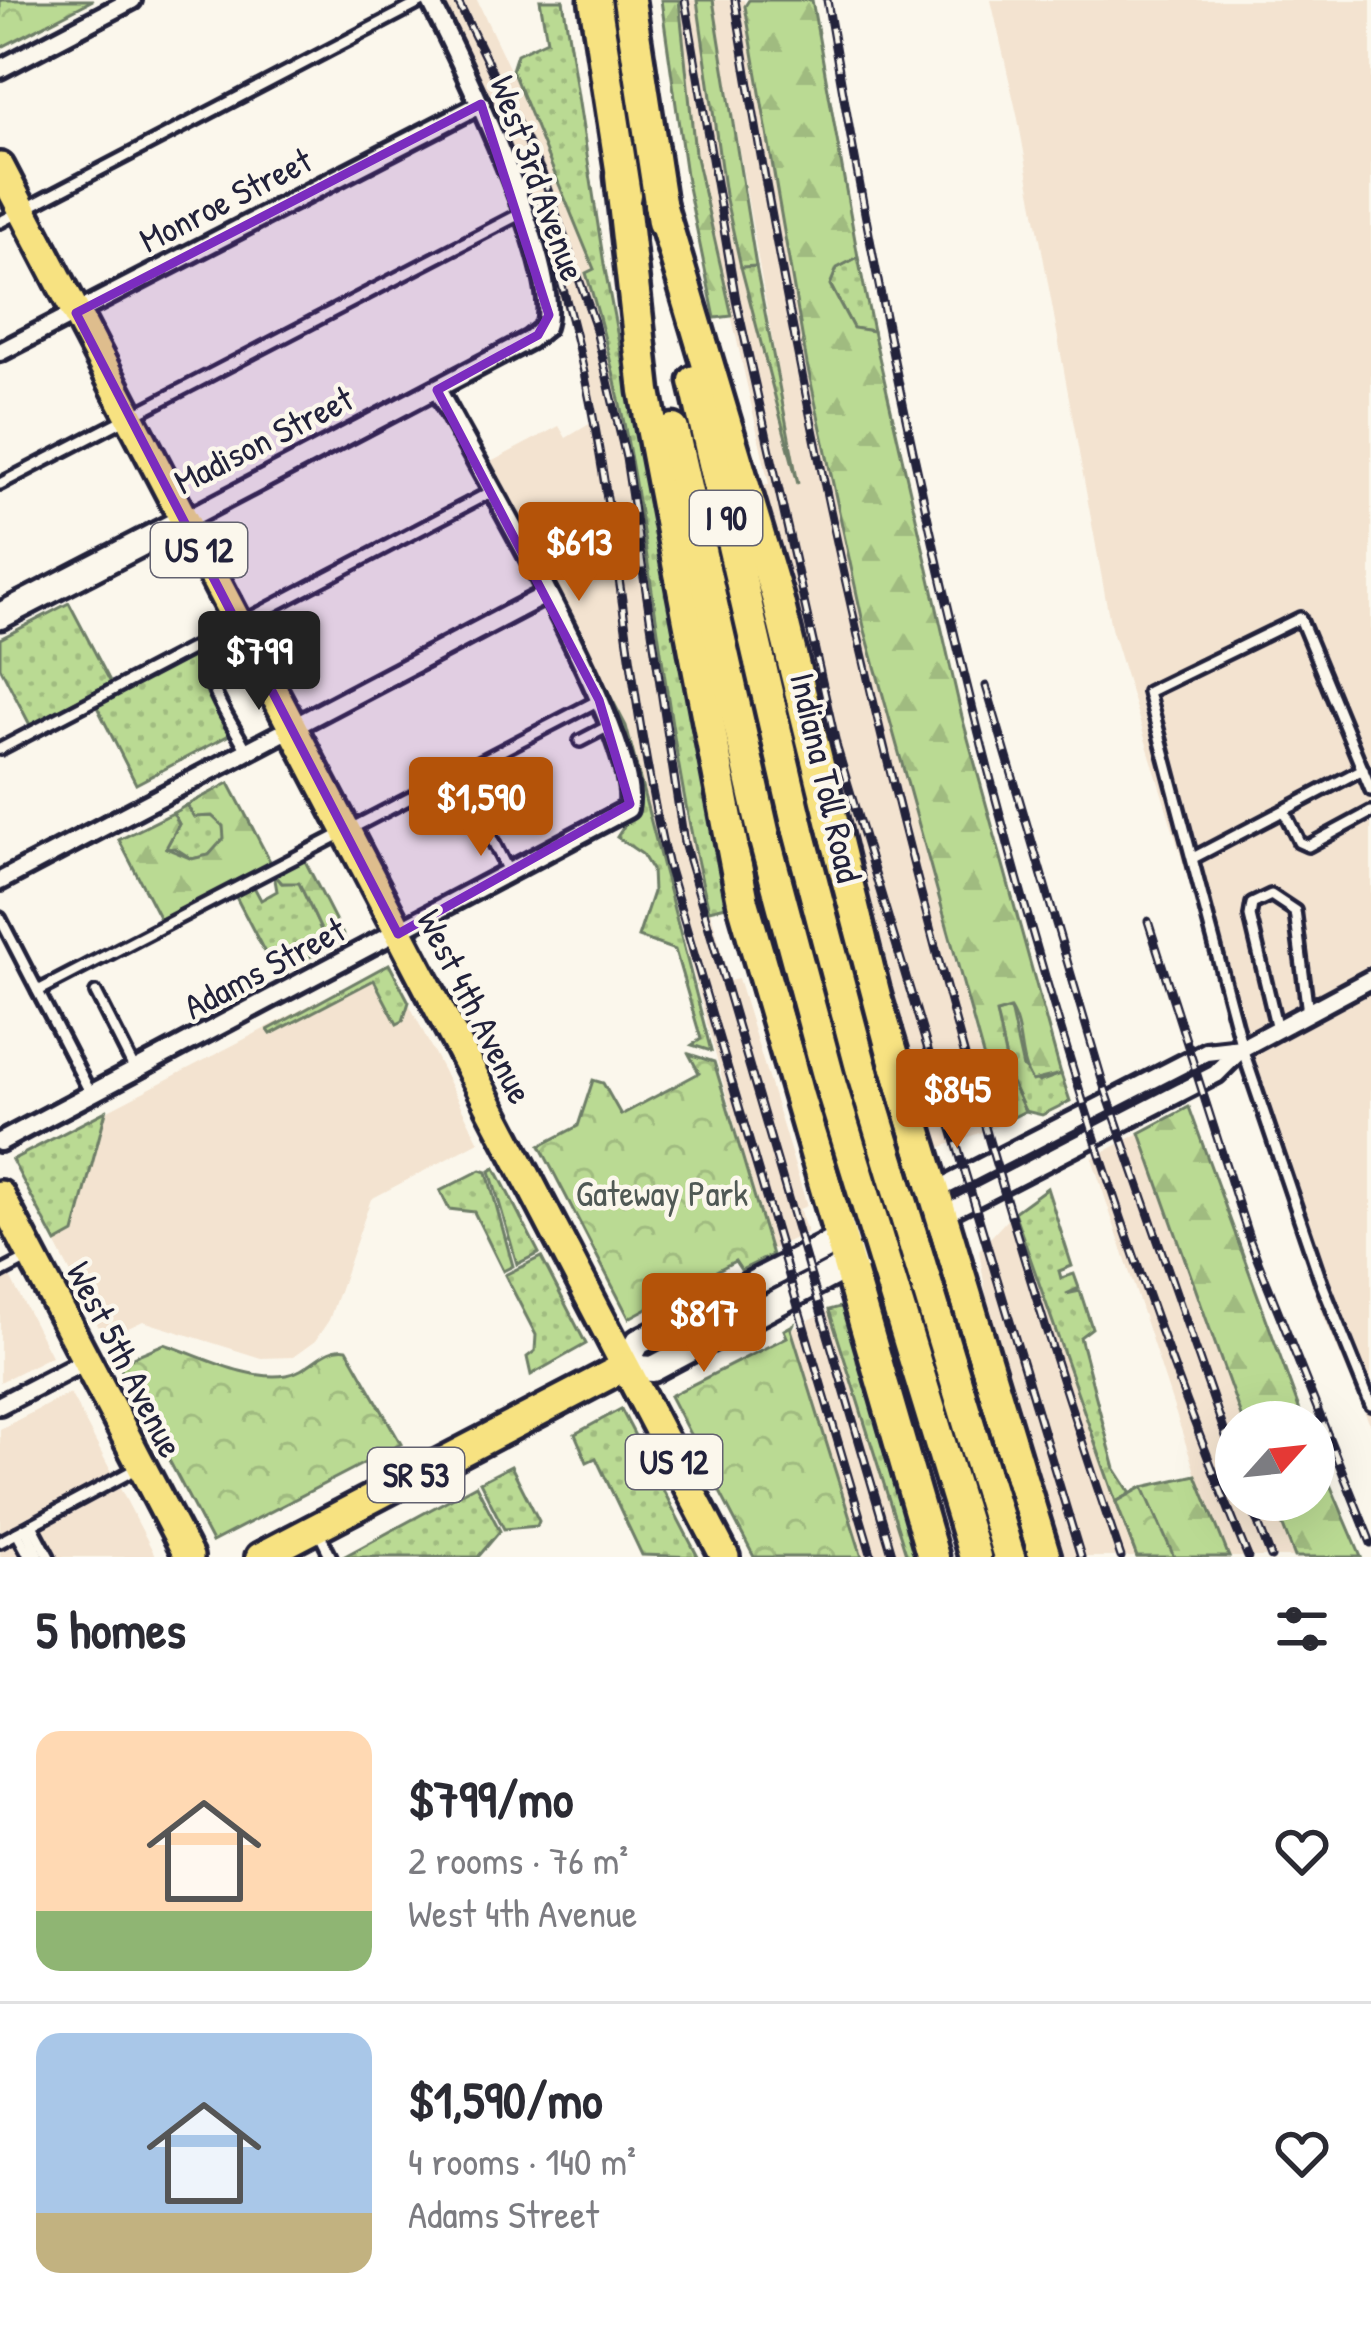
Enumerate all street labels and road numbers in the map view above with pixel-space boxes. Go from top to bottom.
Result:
street label: West 3rd Avenue [479,69,599,287]
street label: Monroe Street [131,134,320,263]
street label: Madison Street [165,373,361,505]
road number: I 90 [690,491,762,545]
road number: US 12 [151,523,247,577]
street label: Indiana Toll Road [779,667,875,887]
street label: West 4th Avenue [406,901,546,1111]
street label: Adams Street [175,904,354,1030]
street label: West 5th Avenue [56,1253,196,1465]
road number: US 12 [626,1435,722,1489]
road number: SR 53 [368,1448,464,1502]

